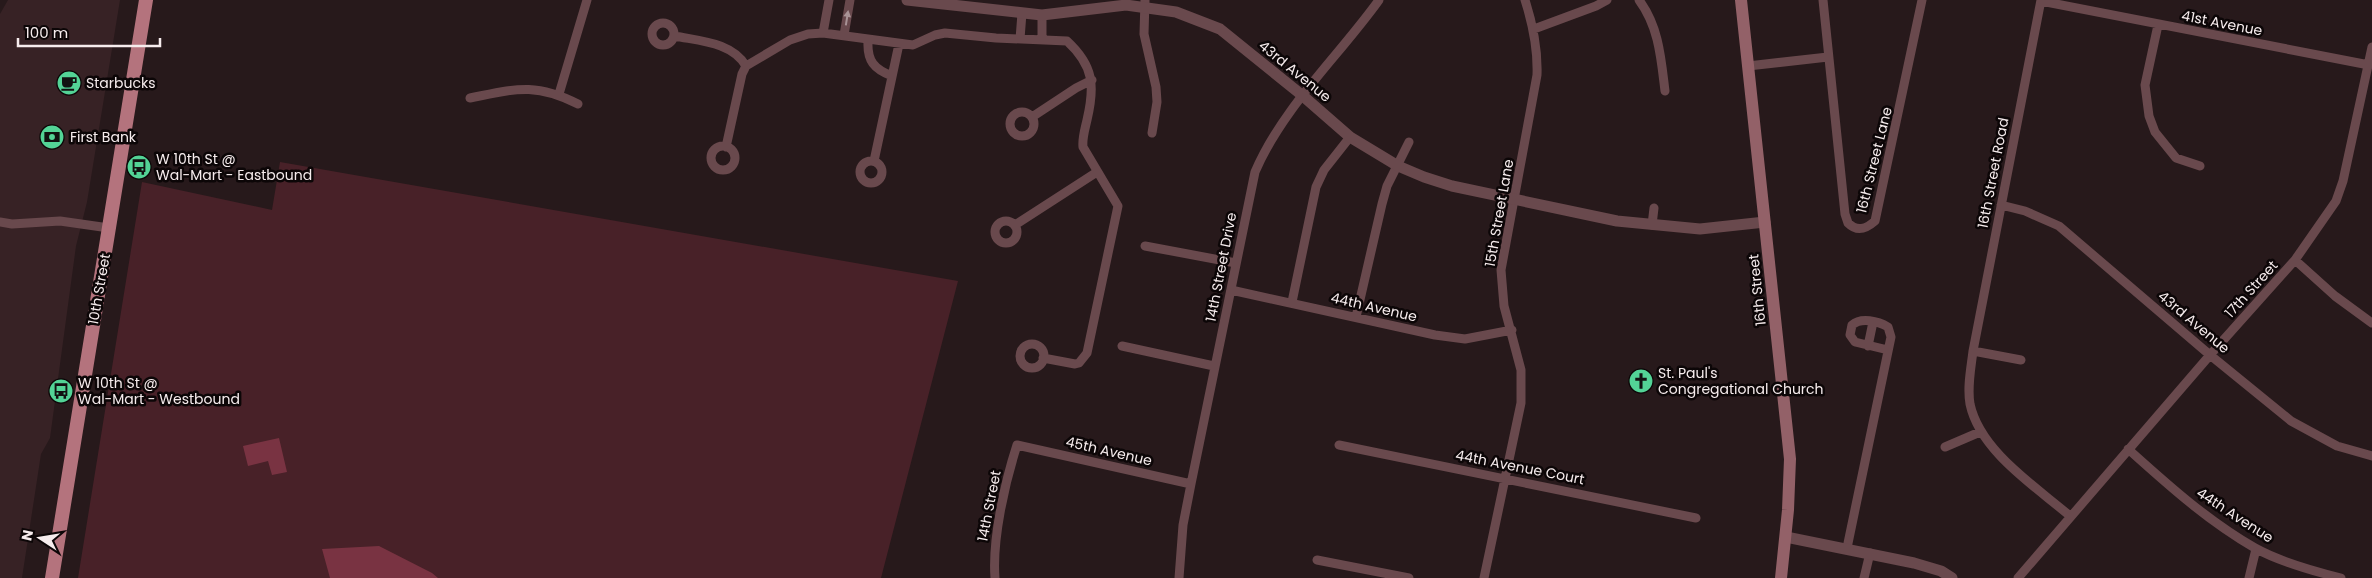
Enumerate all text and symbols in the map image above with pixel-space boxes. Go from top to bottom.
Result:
street label: 41st Avenue [2180,5,2264,41]
one-way arrow [844,9,852,25]
scale bar [18,15,160,47]
text: 100 m [25,22,68,43]
street label: 43rd Avenue [1254,36,1336,107]
cafe icon: Starbucks [56,70,82,96]
place label: Starbucks [86,73,155,93]
street label: 16th Street Lane [1851,104,1897,215]
street label: 16th Street Road [1972,116,2014,230]
bank icon: First Bank [39,124,65,150]
place label: First Bank [70,127,137,147]
place label: W 10th St @ Wal-Mart - Eastbound [156,149,312,185]
bus stop icon: W 10th St @ Wal-Mart - Eastbound [126,154,152,180]
street label: 15th Street Lane [1480,157,1518,268]
street label: 14th Street Drive [1201,210,1241,323]
street label: 10th Street [83,252,115,326]
street label: 16th Street [1743,253,1771,327]
street label: 17th Street [2220,256,2282,322]
street label: 43rd Avenue [2154,286,2234,358]
street label: 44th Avenue [1329,287,1419,327]
place label: St. Paul's Congregational Church [1658,363,1824,399]
church icon: St. Paul's Congregational Church [1628,368,1654,394]
place label: W 10th St @ Wal-Mart - Westbound [78,373,240,409]
bus stop icon: W 10th St @ Wal-Mart - Westbound [48,378,74,404]
street label: 45th Avenue [1064,431,1154,471]
street label: 44th Avenue Court [1454,445,1586,489]
street label: 14th Street [972,469,1006,543]
street label: 44th Avenue [2193,483,2278,548]
north arrow [15,513,65,563]
text: N [16,528,38,543]

